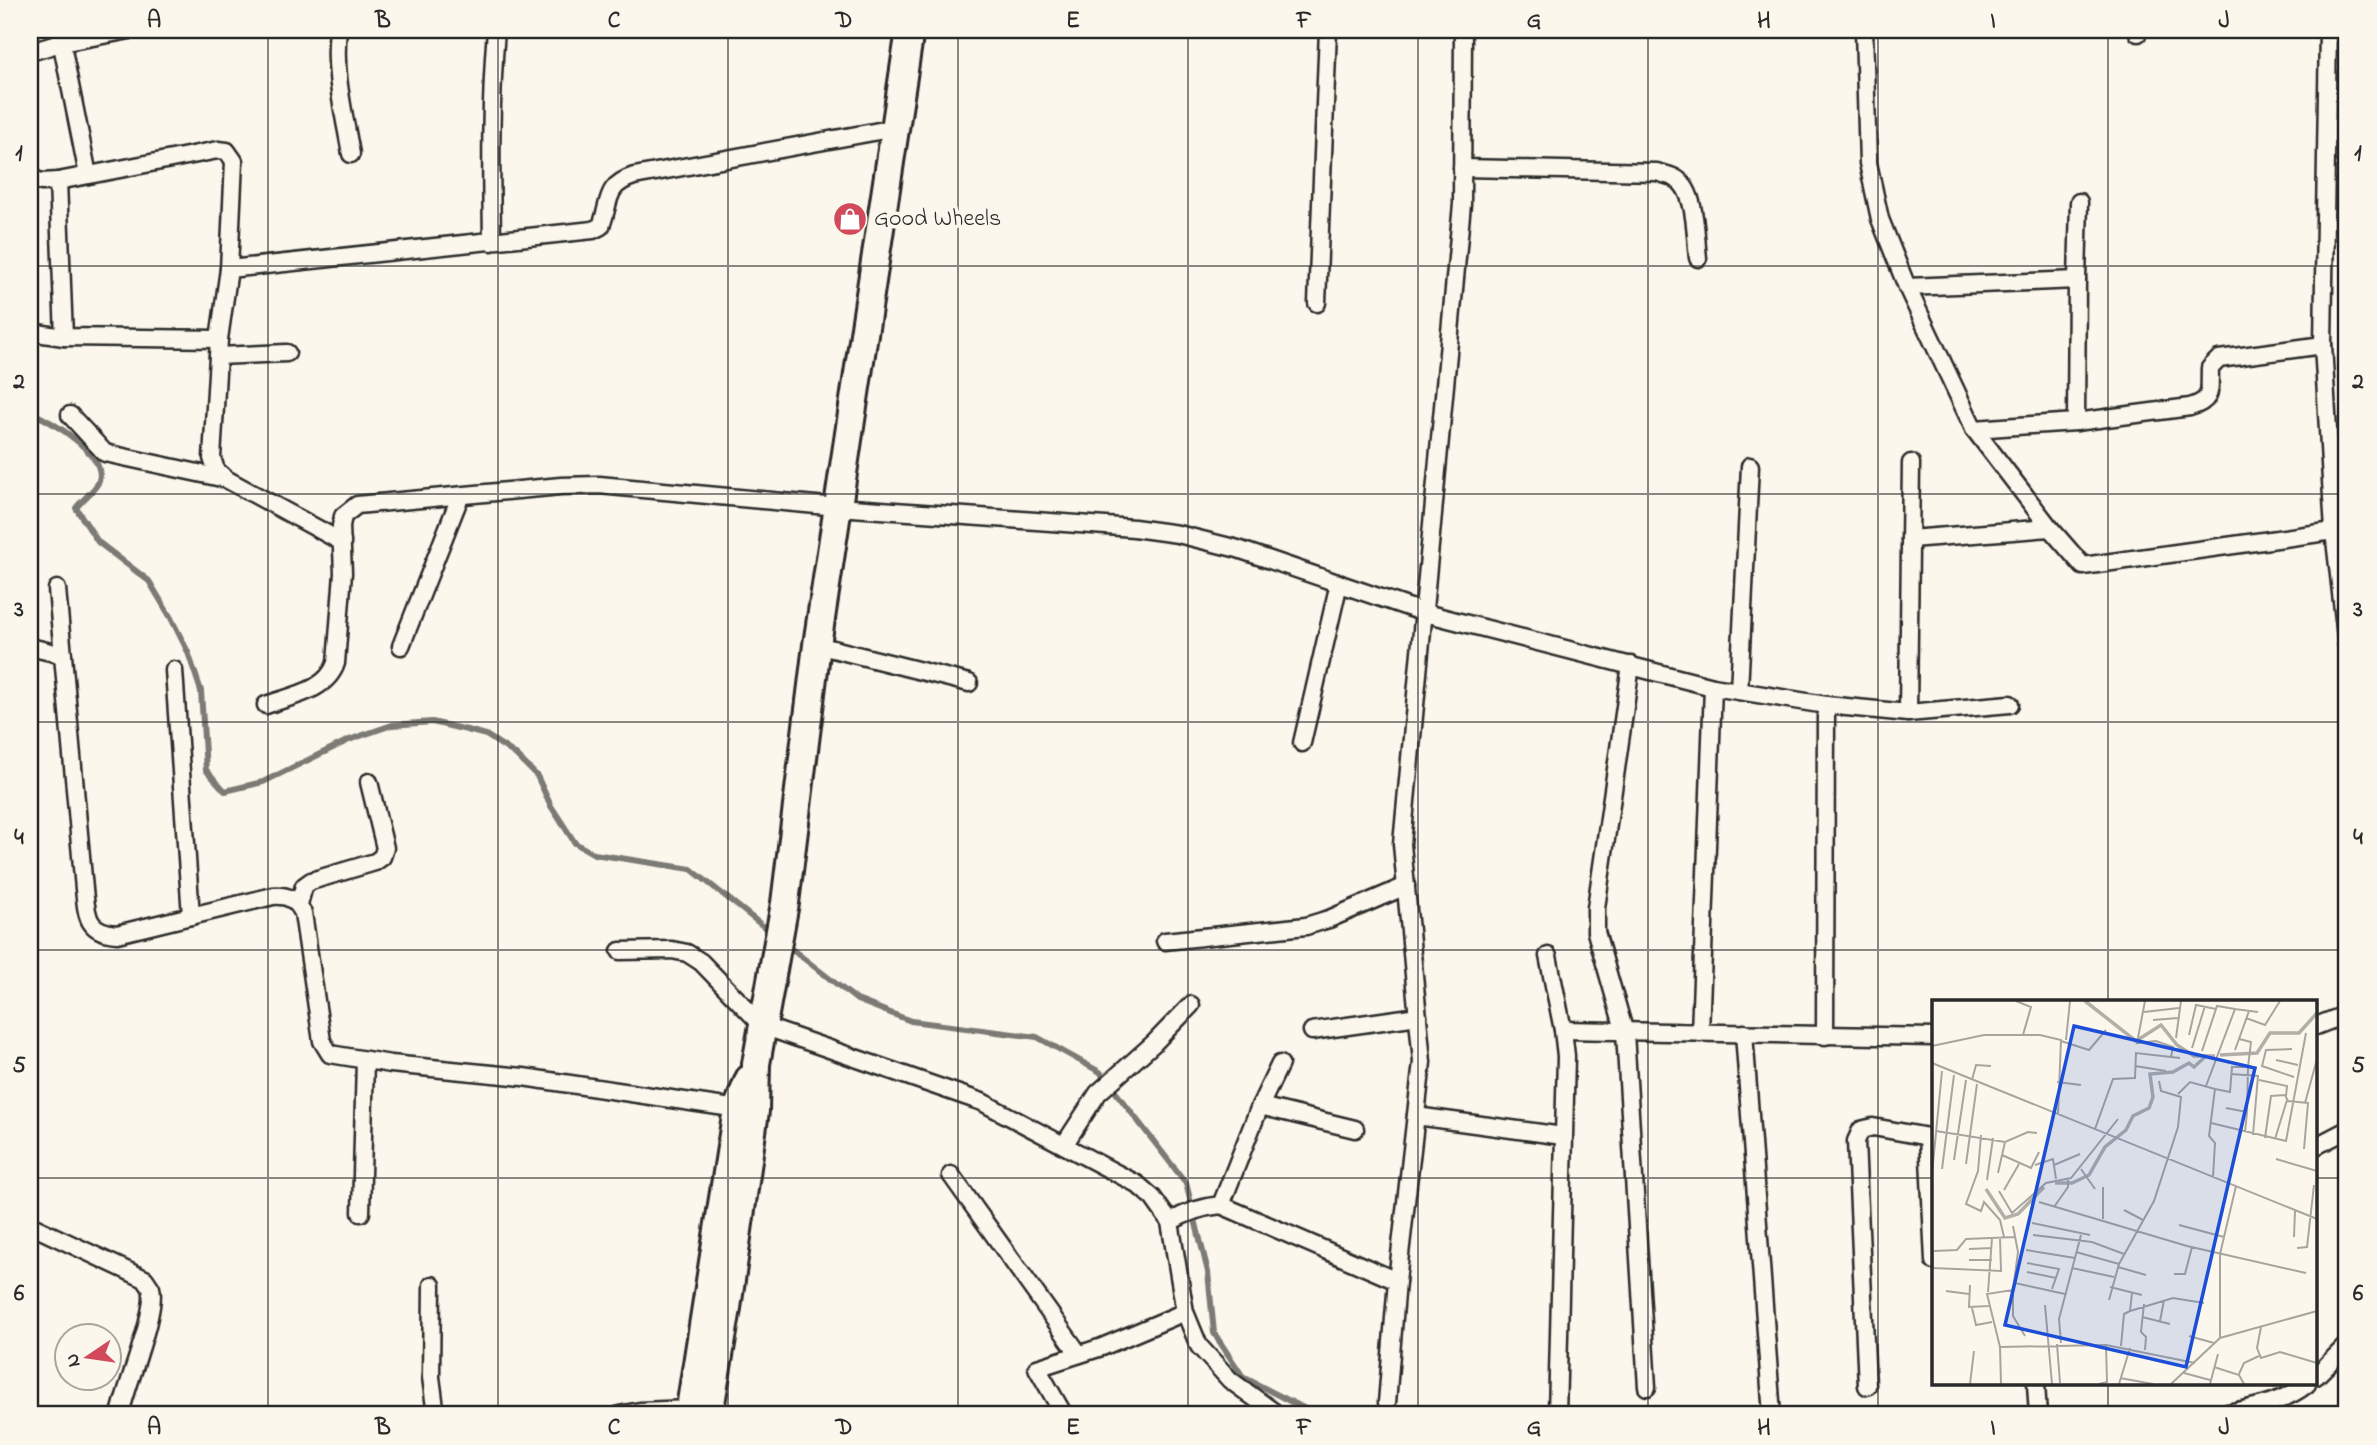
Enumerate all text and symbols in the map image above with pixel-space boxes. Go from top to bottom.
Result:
text: A [147,5,161,38]
text: B [374,5,391,38]
text: C [608,5,621,38]
text: D [835,5,852,38]
text: E [1066,5,1080,38]
text: F [1296,5,1312,38]
text: G [1527,5,1541,38]
text: H [1757,5,1771,38]
text: I [1990,5,1996,38]
text: J [2218,5,2230,38]
text: 1 [15,138,23,171]
text: 1 [2354,138,2362,171]
shop icon: Good Wheels [831,200,869,238]
place label: Good Wheels [874,202,1001,237]
text: 2 [12,366,25,399]
text: 2 [2351,366,2364,399]
text: 3 [13,594,24,627]
text: 3 [2352,594,2363,627]
text: 4 [14,822,24,855]
text: 4 [2353,822,2363,855]
inset map [1932,1000,2318,1386]
text: 5 [12,1050,26,1083]
text: 5 [2351,1050,2365,1083]
text: 6 [14,1278,25,1311]
text: 6 [2353,1278,2364,1311]
north arrow [52,1322,122,1392]
text: N [59,1351,88,1370]
text: A [147,1412,161,1445]
text: B [374,1412,391,1445]
text: C [608,1412,621,1445]
text: D [835,1412,852,1445]
text: E [1066,1412,1080,1445]
text: F [1296,1412,1312,1445]
text: G [1527,1412,1541,1445]
text: H [1757,1412,1771,1445]
text: I [1990,1412,1996,1445]
text: J [2218,1412,2230,1445]

